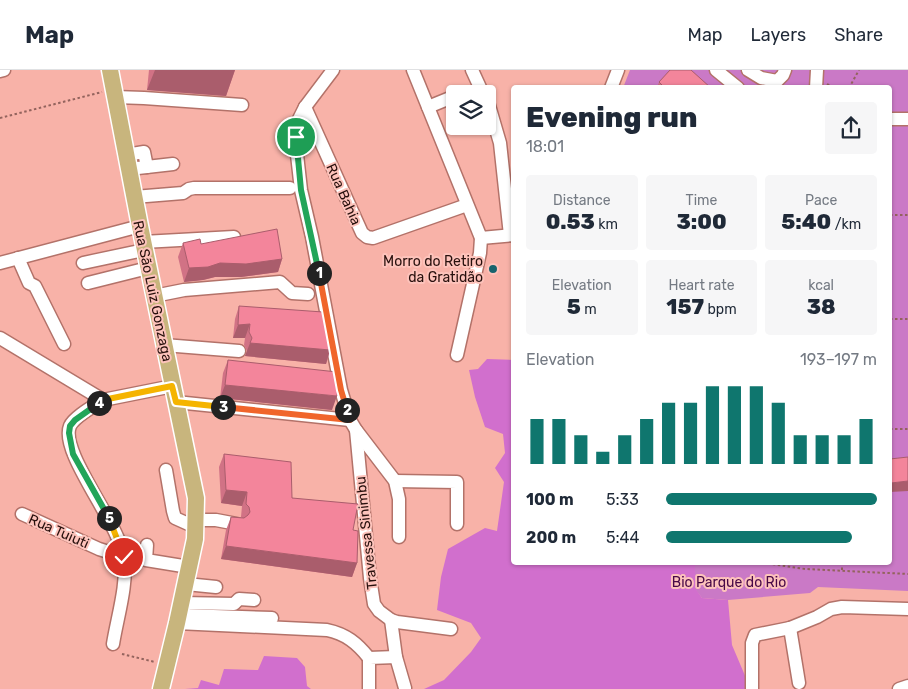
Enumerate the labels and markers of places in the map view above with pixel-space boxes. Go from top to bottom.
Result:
pin [275,116,317,158]
place label: Morro do Retiro da Gratidão [383,253,483,286]
pin: 1 [306,260,332,286]
marker: Morro do Retiro da Gratidão [487,263,499,275]
pin: 4 [86,390,112,416]
pin: 3 [210,394,236,420]
pin: 2 [334,398,360,422]
pin: 5 [96,506,122,530]
pin [103,536,145,578]

